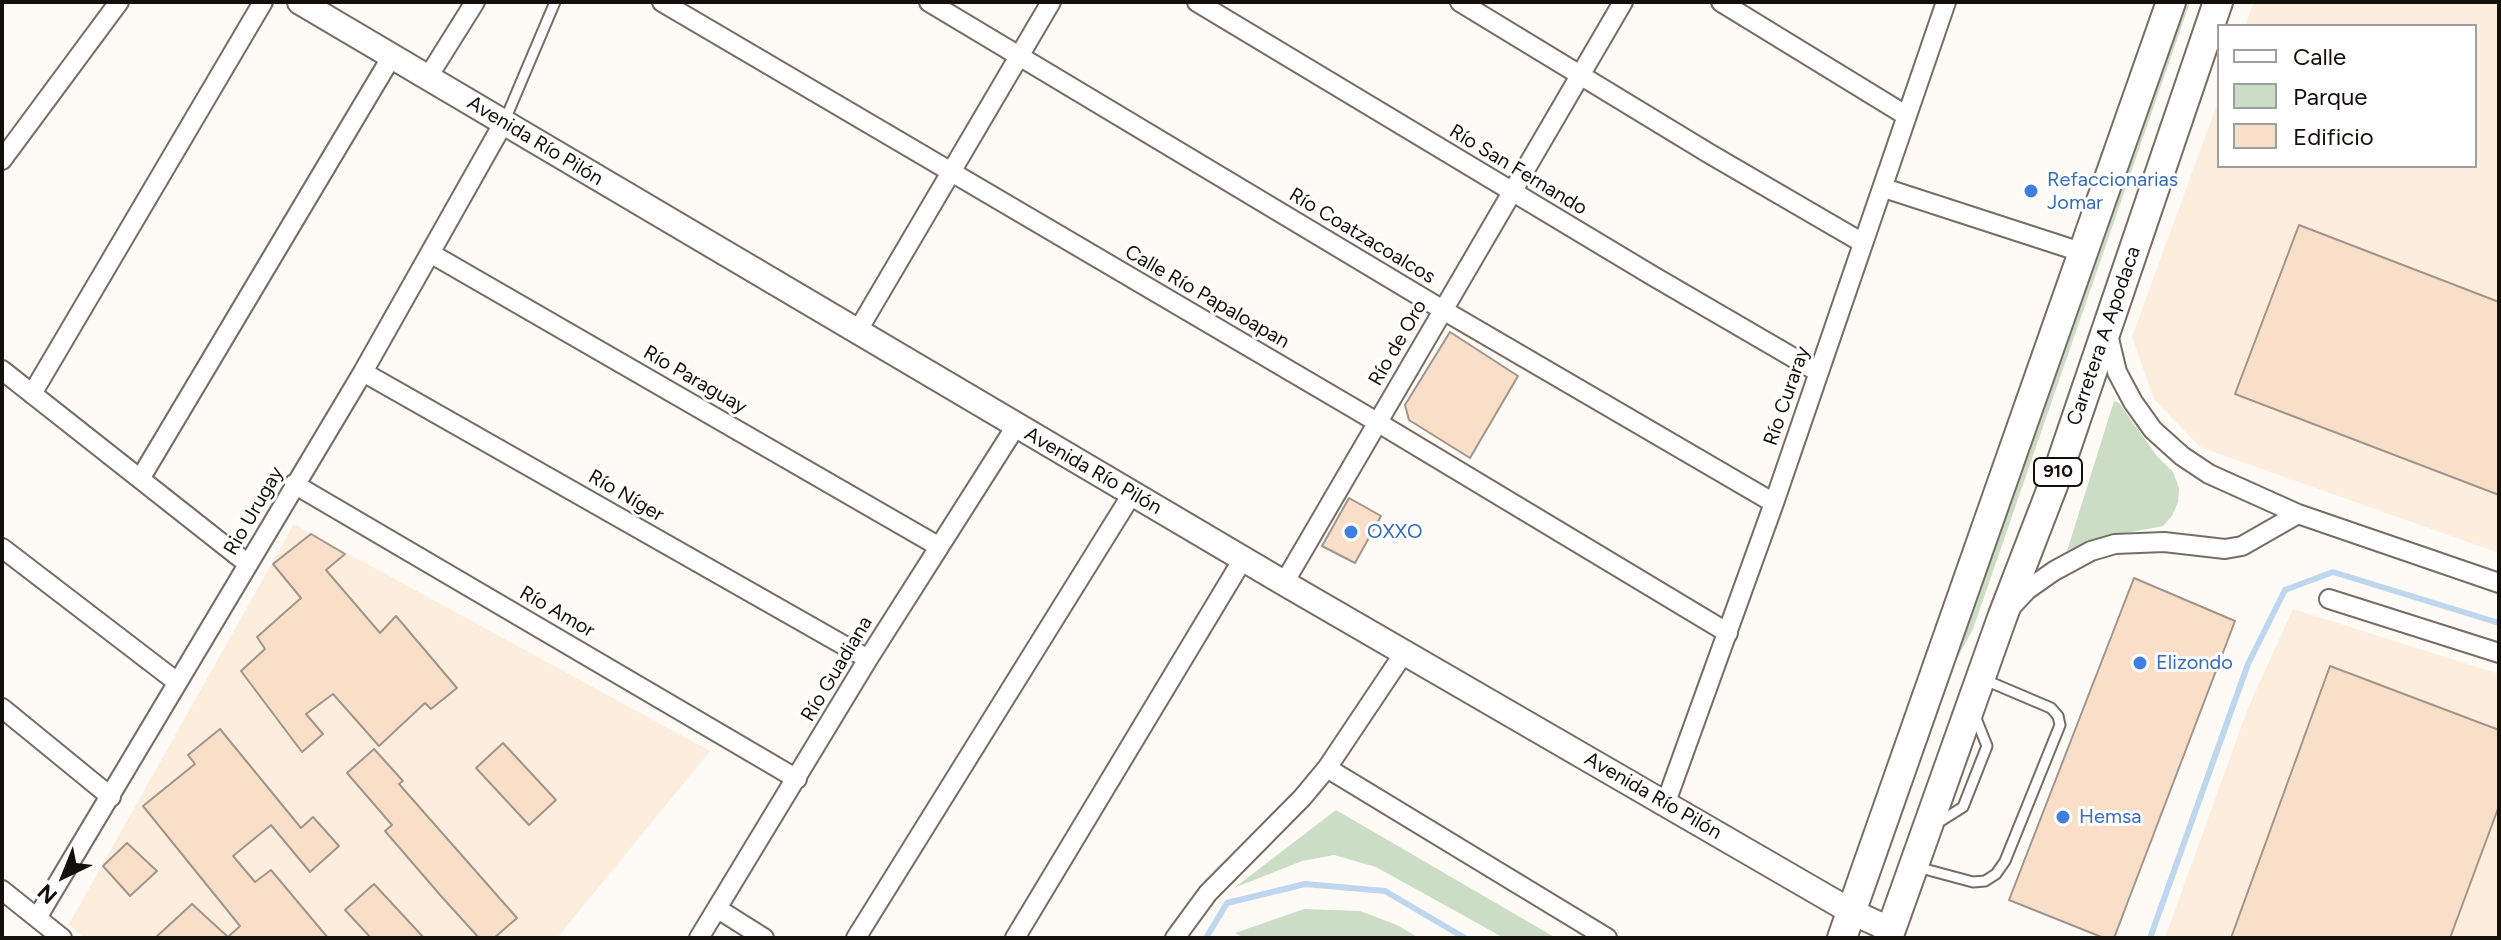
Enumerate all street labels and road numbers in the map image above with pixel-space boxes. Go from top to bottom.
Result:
street label: Avenida Río Pilón [463,91,607,191]
street label: Río San Fernando [1445,119,1591,221]
street label: Río Coatzacoalcos [1285,183,1439,289]
street label: Calle Río Papaloapan [1120,240,1294,354]
street label: Carretera A Apodaca [2062,243,2146,429]
street label: Río de Oro [1364,296,1432,390]
street label: Río Paraguay [639,341,751,419]
street label: Río Curaray [1759,343,1815,449]
street label: Avenida Río Pilón [1020,422,1166,520]
road number: 910 [2034,458,2082,486]
street label: Rio Urugay [219,463,289,559]
street label: Río Níger [584,465,668,527]
street label: Río Amor [515,581,599,643]
street label: Río Guadiana [796,612,878,726]
street label: Avenida Río Pilón [1580,747,1726,845]

